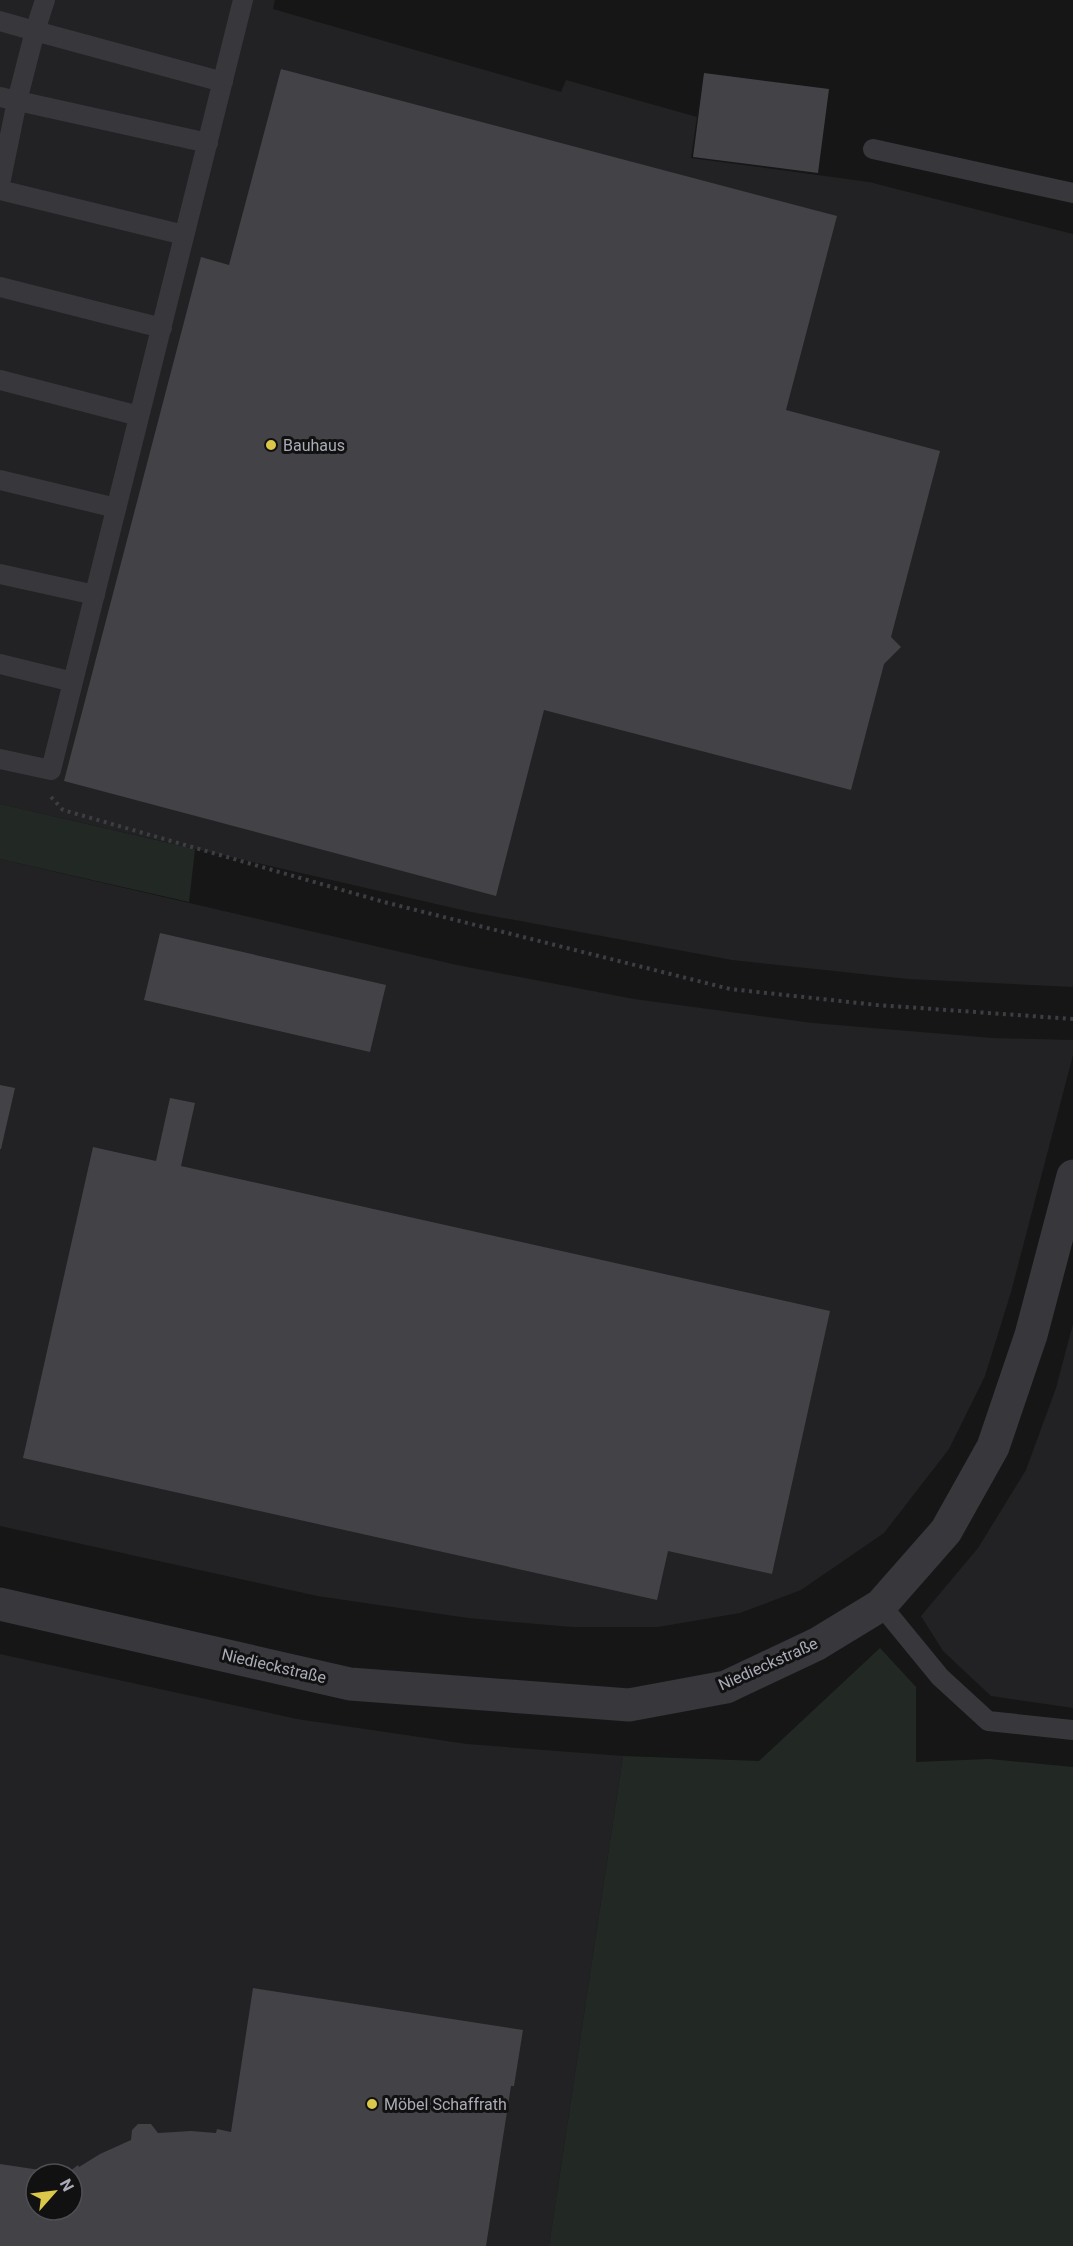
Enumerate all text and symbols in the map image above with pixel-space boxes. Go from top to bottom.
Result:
place label: Bauhaus [283,436,345,455]
marker: Bauhaus [264,438,278,452]
street label: Niedieckstraße [715,1634,821,1694]
street label: Niedieckstraße [220,1645,328,1687]
place label: Möbel Schaffrath [384,2095,507,2114]
marker: Möbel Schaffrath [365,2097,379,2111]
north arrow [24,2162,84,2222]
text: N [56,2176,78,2195]

